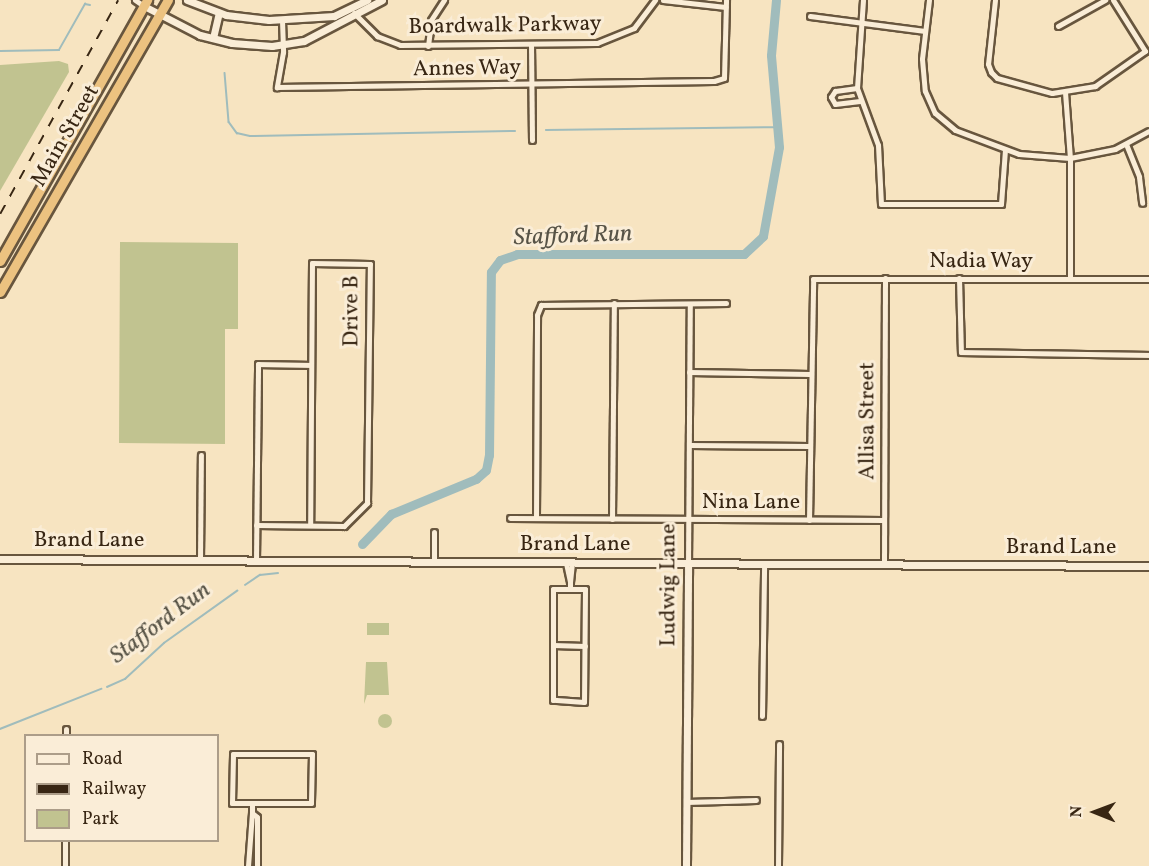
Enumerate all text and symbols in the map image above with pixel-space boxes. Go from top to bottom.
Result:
street label: Boardwalk Parkway [408,11,602,41]
street label: Annes Way [412,55,522,83]
street label: Main Street [26,80,106,192]
water label: Stafford Run [513,221,633,253]
street label: Nadia Way [929,249,1033,275]
street label: Drive B [339,275,365,347]
street label: Allisa Street [855,362,881,480]
street label: Nina Lane [702,490,800,516]
street label: Ludwig Lane [656,523,682,647]
street label: Brand Lane [34,528,144,554]
street label: Brand Lane [520,532,630,558]
street label: Brand Lane [1006,535,1116,561]
water label: Stafford Run [105,577,217,671]
legend [24,734,219,842]
text: Road [82,747,123,772]
text: Railway [82,777,146,802]
north arrow [1065,782,1125,842]
text: N [1066,806,1088,818]
text: Park [82,807,119,832]

